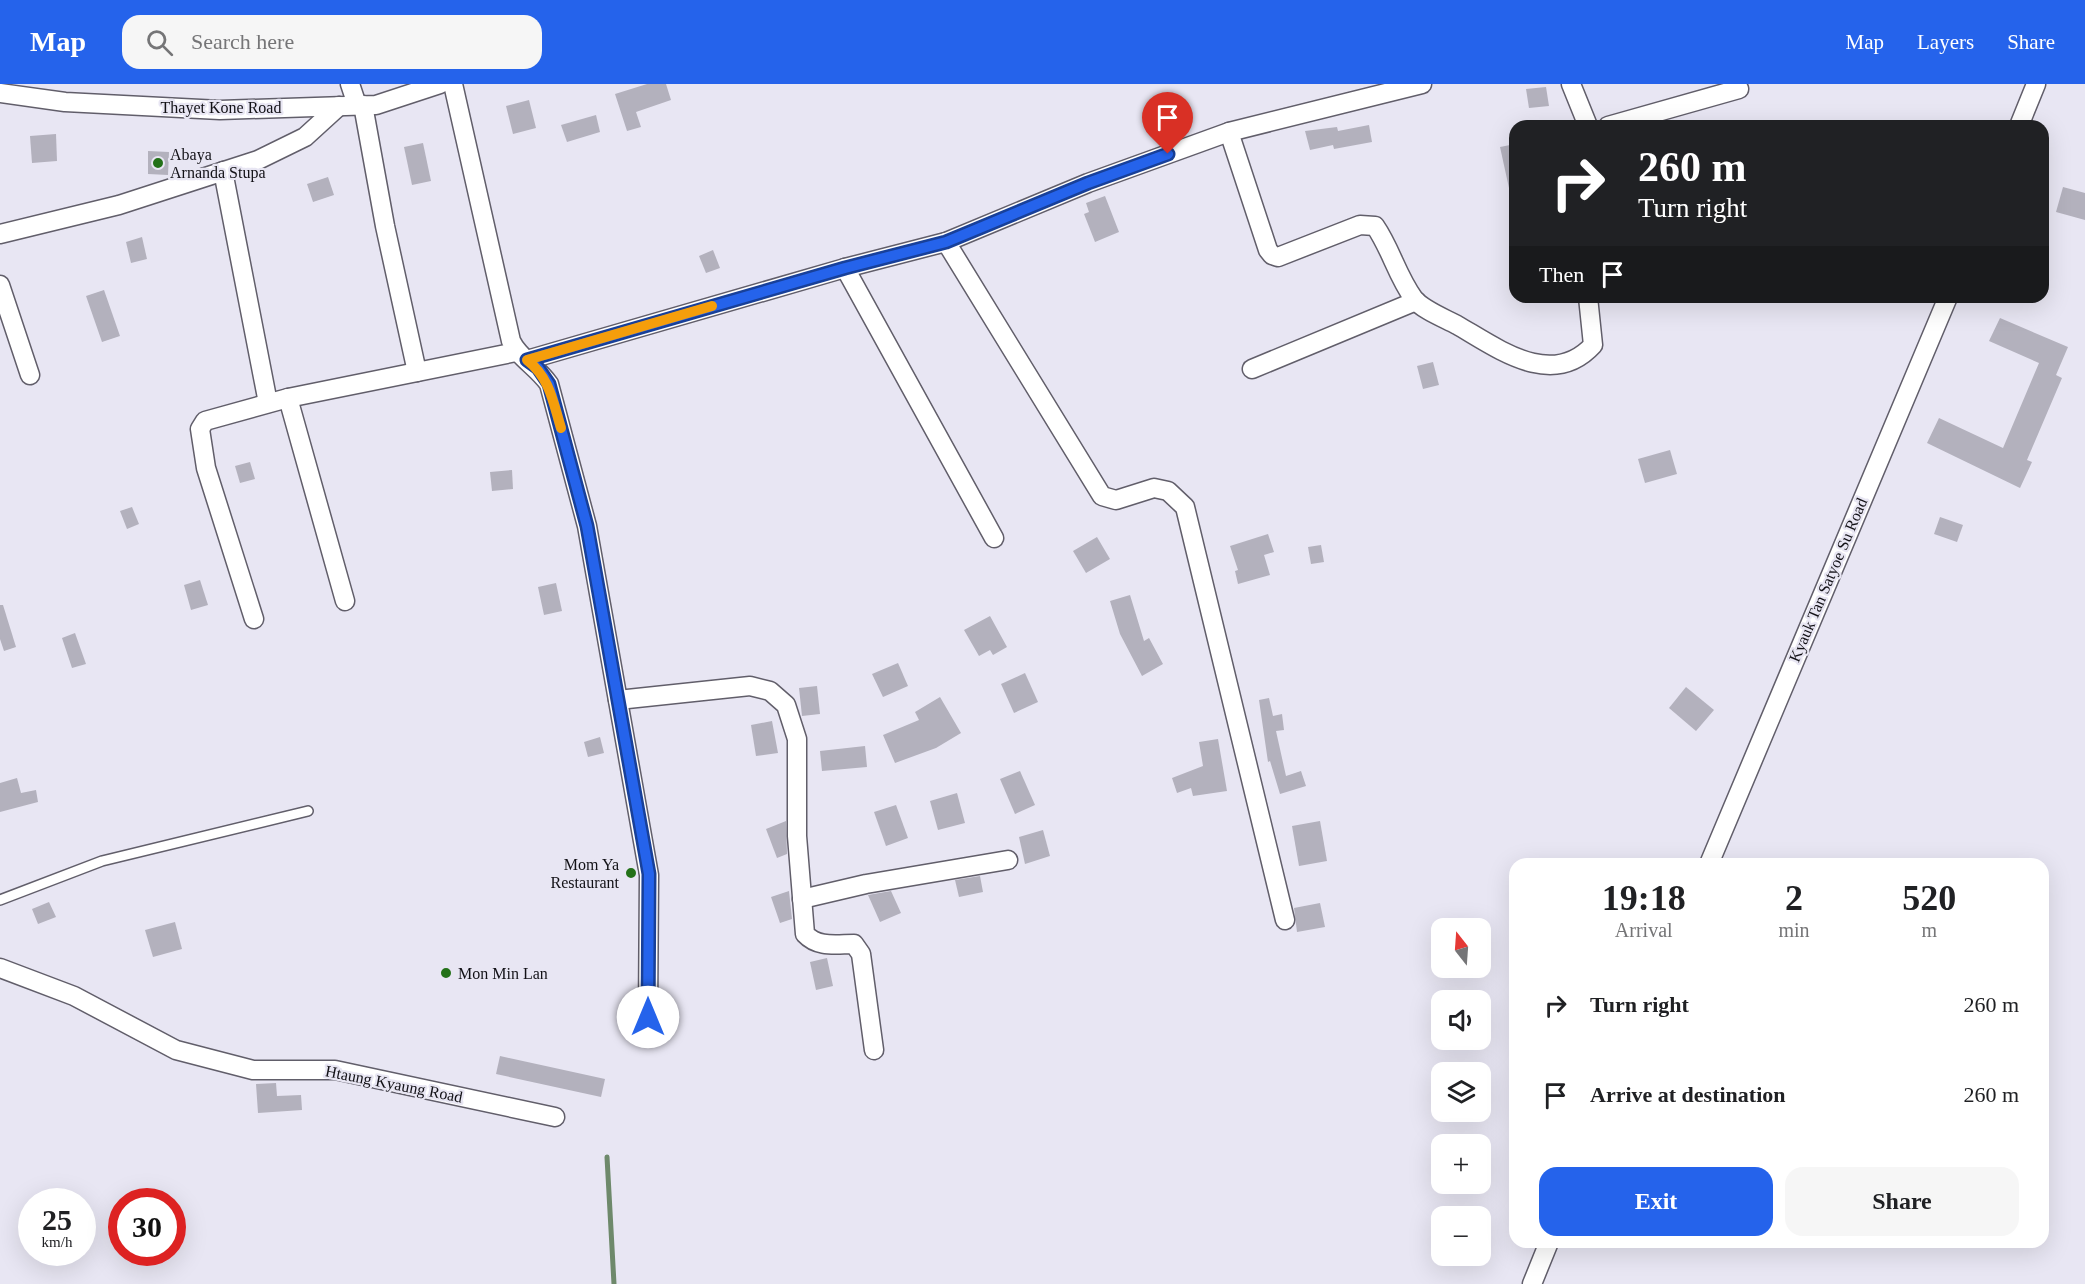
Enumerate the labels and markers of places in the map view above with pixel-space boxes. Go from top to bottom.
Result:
pin [1142,92,1193,154]
place label: Abaya Arnanda Stupa [170,146,266,182]
marker: Abaya Arnanda Stupa [151,156,165,170]
place label: Mom Ya Restaurant [551,856,620,891]
marker: Mom Ya Restaurant [624,866,638,880]
place label: Mon Min Lan [458,965,548,982]
marker: Mon Min Lan [439,966,453,980]

